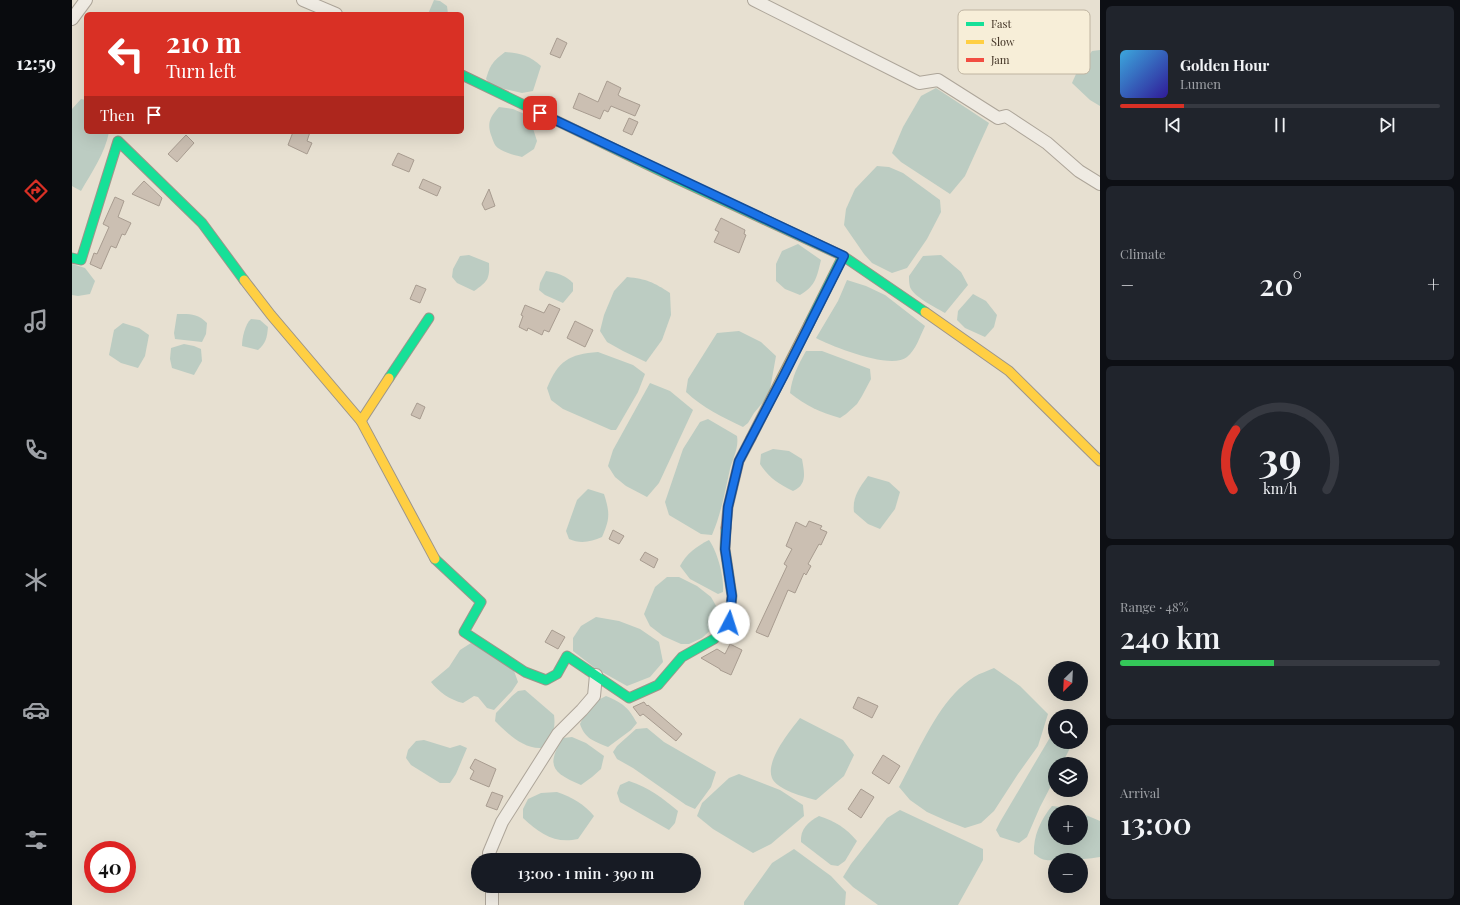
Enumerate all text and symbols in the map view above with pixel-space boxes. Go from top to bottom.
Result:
legend [958,10,1090,74]
text: Fast [991,16,1011,31]
text: 210 m [166,23,241,60]
icon: left [100,28,152,80]
text: Slow [991,34,1015,49]
text: 12:59 [16,51,56,75]
text: Jam [990,52,1010,67]
text: Golden Hour [1180,55,1269,75]
text: Turn left [166,59,236,83]
text: Lumen [1180,75,1221,92]
pin [523,96,557,130]
icon: arrive [529,102,551,124]
icon: arrive [143,104,165,126]
text: Then [100,105,135,125]
icon: previous [1162,114,1184,136]
icon: pause [1269,114,1291,136]
icon: next [1376,114,1398,136]
icon: directions [22,177,50,205]
text: Climate [1120,245,1166,262]
text: 20° [1259,264,1302,304]
text: − [1120,269,1134,299]
text: + [1427,269,1440,299]
icon: music [22,307,50,335]
text: 39 [1258,428,1302,483]
icon: phone [22,436,50,464]
text: km/h [1263,479,1298,498]
icon: climate [22,566,50,594]
text: Range · 48% [1120,598,1188,615]
position arrow [708,602,750,644]
text: 240 km [1120,617,1220,657]
north arrow [1048,661,1088,701]
map controls [1048,661,1088,893]
icon: car [22,696,50,724]
button: search [1048,709,1088,749]
button: layers [1048,757,1088,797]
text: Arrival [1120,784,1160,801]
text: 13:00 [1120,803,1192,843]
button: + [1048,805,1088,845]
icon: filters [22,826,50,854]
speed limit sign: 40 [84,841,136,893]
button: − [1048,853,1088,893]
text: 13:00 · 1 min · 390 m [518,863,654,883]

